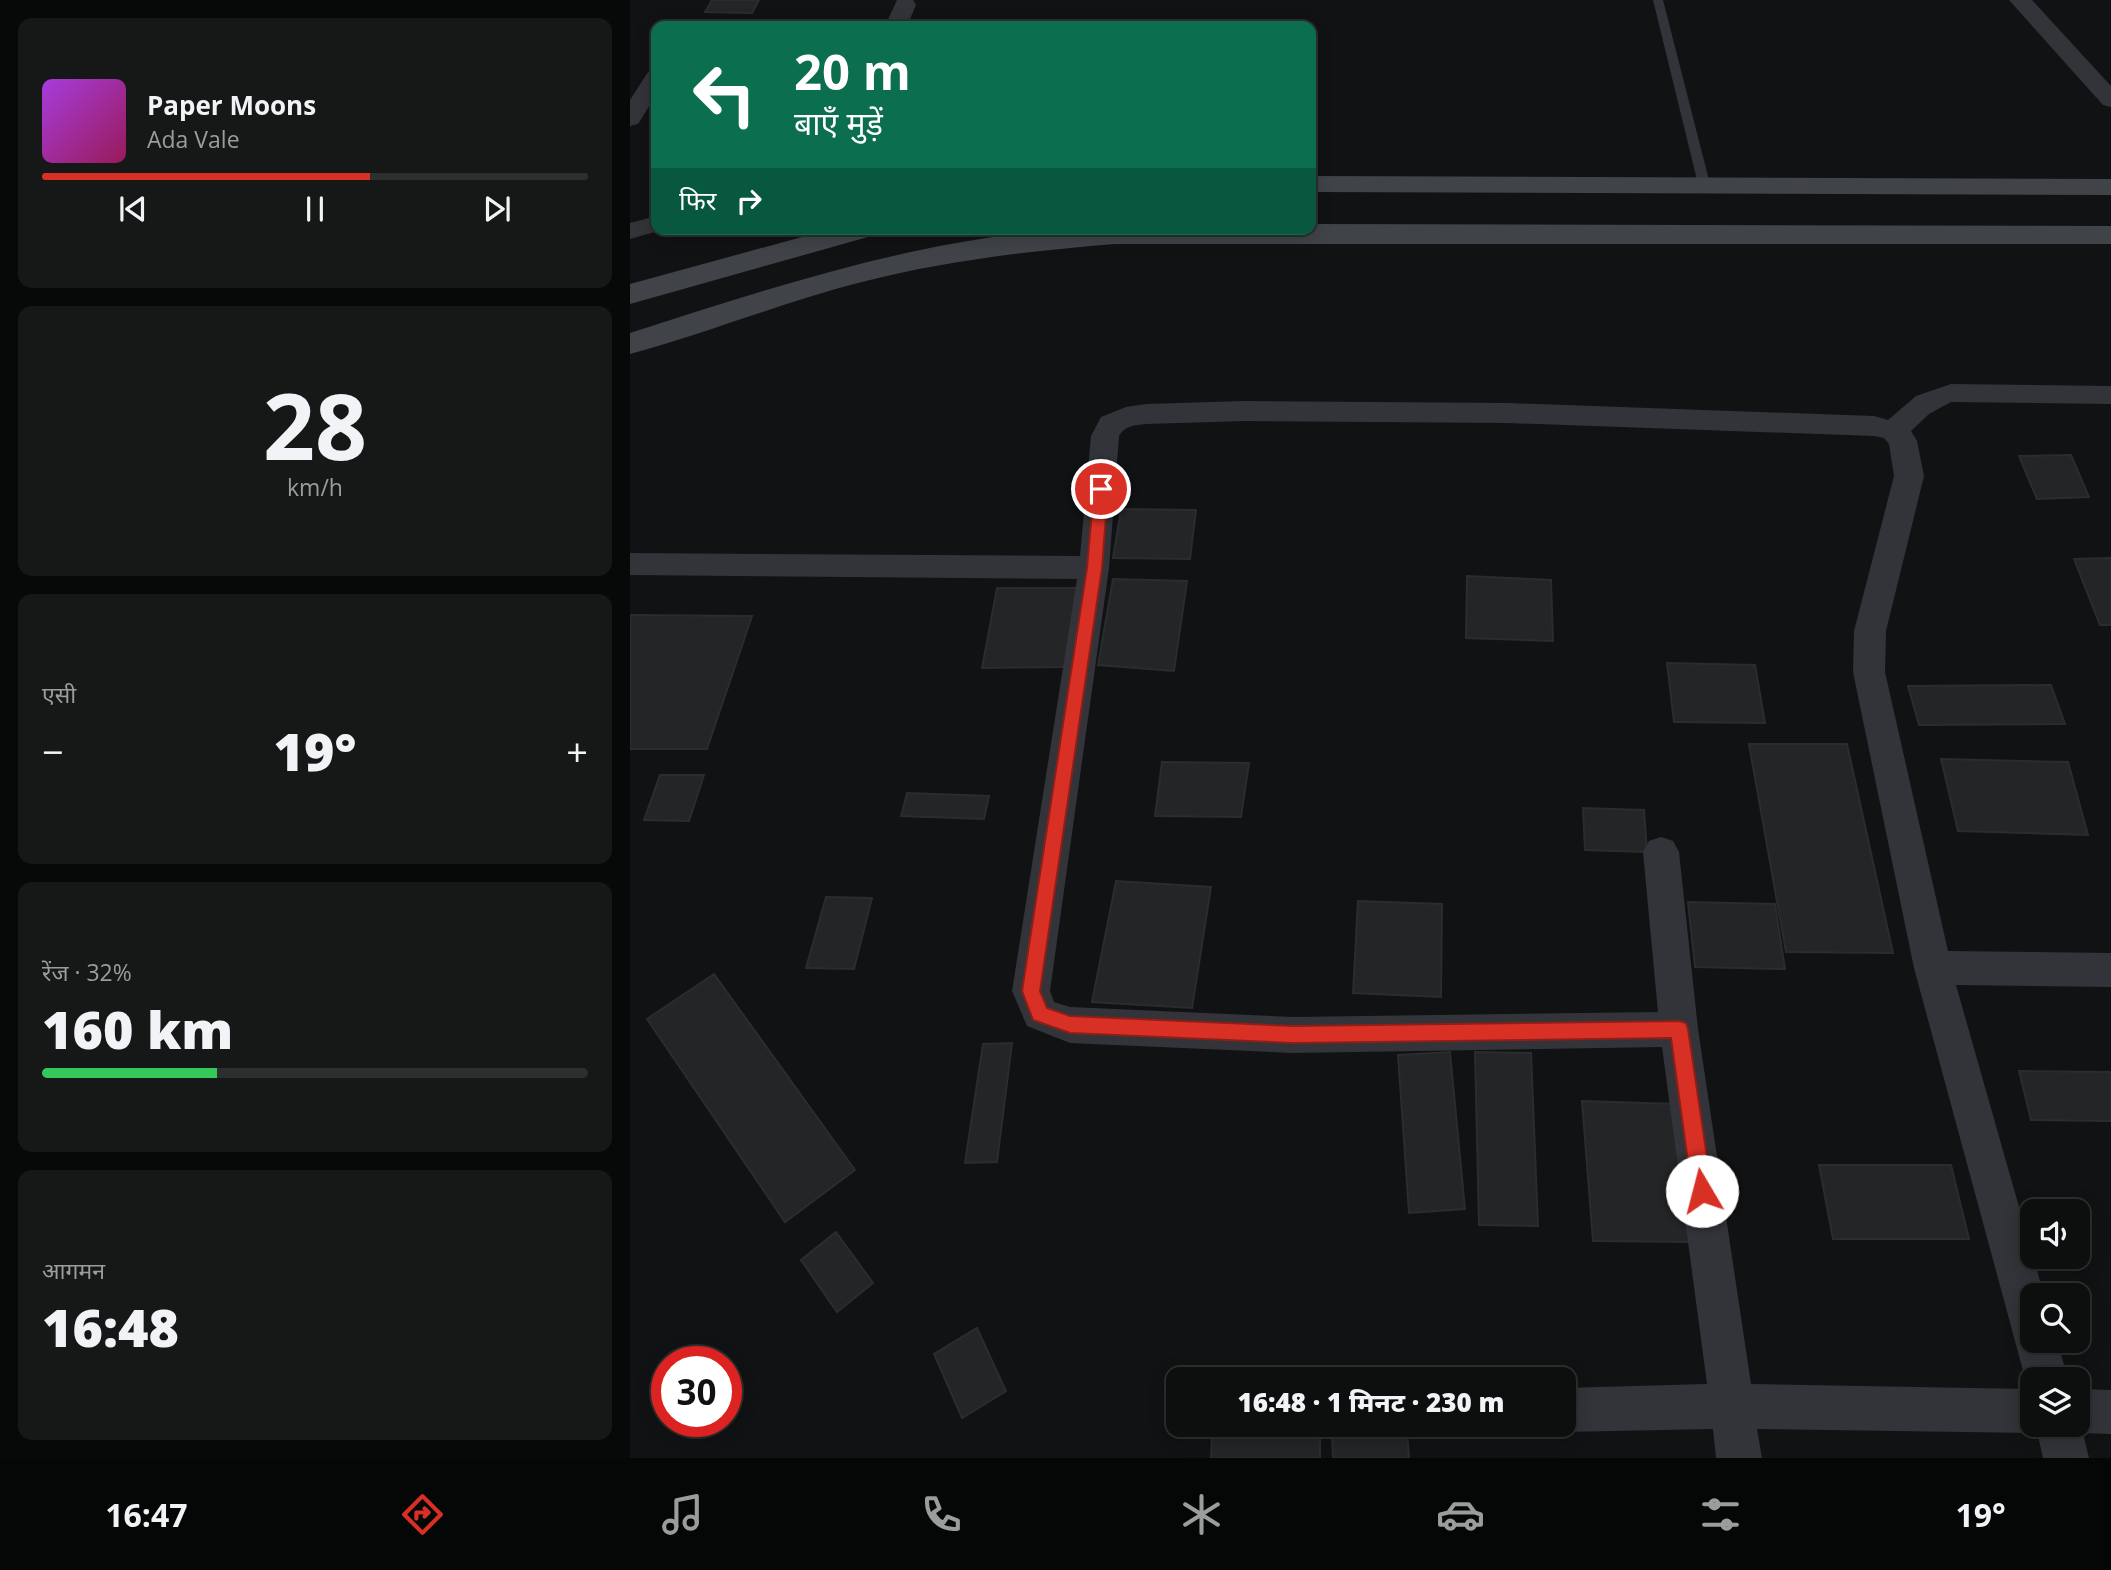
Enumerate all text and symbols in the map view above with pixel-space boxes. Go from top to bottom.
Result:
text: 20 m [794,38,911,104]
icon: left [679,49,770,140]
text: Paper Moons [147,87,316,123]
text: बाएँ मुड़ें [794,101,883,144]
text: Ada Vale [147,123,240,155]
text: फिर [679,182,716,218]
icon: right [730,182,768,220]
icon: previous [114,190,152,228]
icon: pause [296,190,334,228]
icon: next [478,190,516,228]
text: 28 [263,363,367,487]
pin [1071,459,1131,519]
icon: arrive [1082,470,1120,508]
text: km/h [287,471,343,503]
text: एसी [42,678,76,710]
text: 19° [274,715,356,786]
text: − [42,725,64,777]
text: + [566,725,588,777]
text: रेंज · 32% [42,956,132,988]
text: 160 km [42,993,233,1064]
position arrow [1665,1154,1739,1228]
map controls [2020,1199,2090,1437]
button: sound [2020,1199,2090,1269]
text: आगमन [42,1254,105,1286]
button: search [2020,1283,2090,1353]
text: 16:48 [42,1291,179,1362]
speed limit sign: 30 [651,1346,742,1437]
button: layers [2020,1367,2090,1437]
text: 16:48 · 1 मिनट · 230 m [1238,1384,1504,1420]
icon: directions [398,1490,447,1539]
icon: music [658,1490,707,1539]
icon: phone [917,1490,966,1539]
icon: climate [1177,1490,1226,1539]
icon: car [1436,1490,1485,1539]
icon: filters [1696,1490,1745,1539]
text: 16:47 [105,1493,188,1536]
text: 19° [1955,1493,2006,1536]

